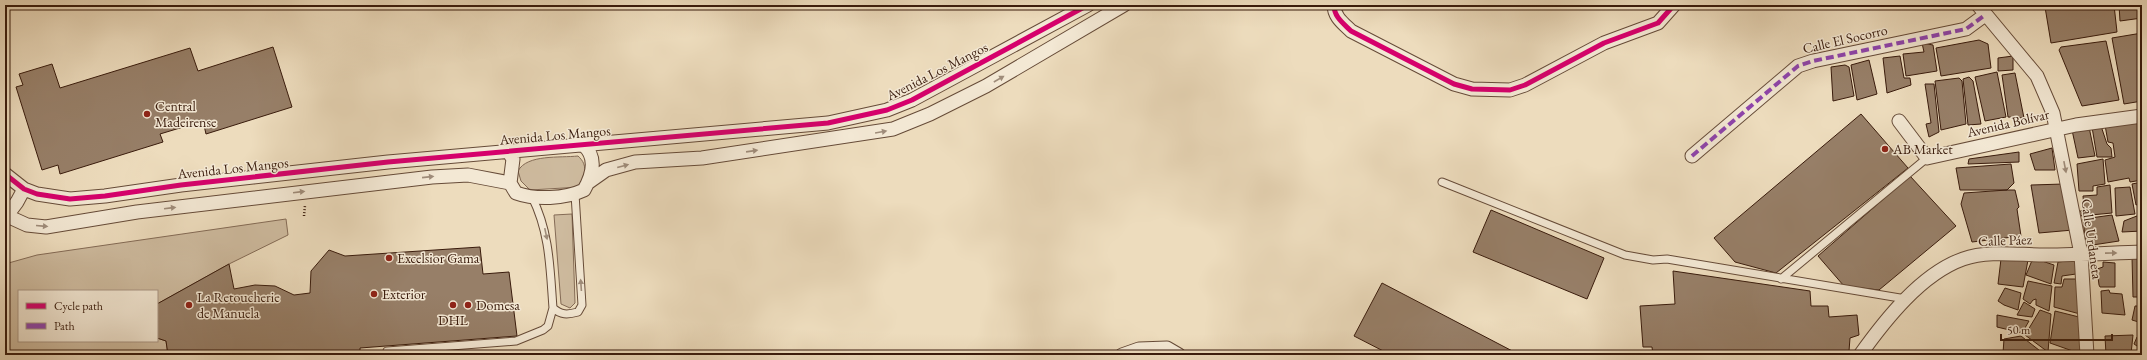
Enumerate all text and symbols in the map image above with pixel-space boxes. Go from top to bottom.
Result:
street label: Calle El Socorro [1801,20,1889,58]
street label: Avenida Los Mangos [882,37,991,105]
one-way arrow [993,75,1005,82]
place label: Central Madeirense [155,97,217,131]
street label: Avenida Bolívar [1964,105,2051,141]
marker: Central Madeirense [142,109,152,119]
street label: Avenida Los Mangos [498,121,612,149]
one-way arrow [875,128,887,134]
place label: AB Market [1892,140,1953,158]
marker: AB Market [1880,144,1890,154]
one-way arrow [746,148,758,154]
street label: Avenida Los Mangos [176,153,290,183]
one-way arrow [2062,161,2068,173]
one-way arrow [617,162,630,168]
one-way arrow [422,174,434,181]
one-way arrow [293,189,305,195]
street label: Calle Urdaneta [2077,198,2107,281]
one-way arrow [164,205,176,211]
one-way arrow [36,223,48,230]
one-way arrow [544,227,550,240]
street label: Calle Páez [1978,230,2033,250]
place label: Excelsior Gama [397,249,480,267]
one-way arrow [2105,250,2118,256]
marker: Excelsior Gama [384,253,394,263]
one-way arrow [577,279,584,291]
place label: Exterior [382,285,426,303]
place label: La Retoucherie de Manuela [197,288,280,322]
marker: Exterior [369,289,379,299]
legend [18,290,158,342]
place label: Domesa [476,296,520,314]
text: Cycle path [54,298,103,314]
marker: La Retoucherie de Manuela [184,300,194,310]
marker: DHL [448,300,458,310]
marker: Domesa [463,300,473,310]
place label: DHL [438,311,469,329]
scale bar [2001,316,2112,342]
text: Path [54,318,75,334]
text: 50 m [2007,322,2031,338]

